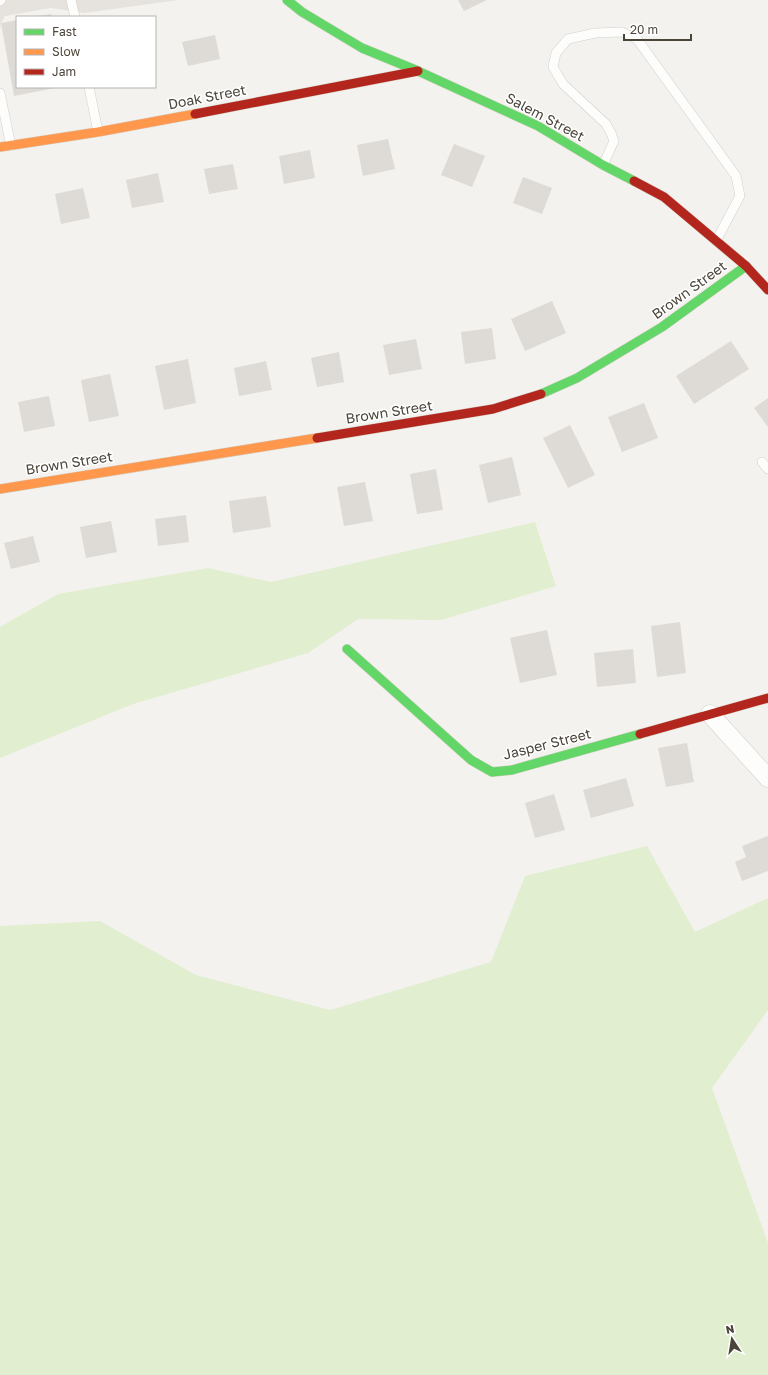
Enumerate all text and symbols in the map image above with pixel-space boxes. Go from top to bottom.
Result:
legend [16,16,156,88]
scale bar [624,16,691,42]
text: 20 m [630,22,658,37]
text: Fast [52,24,77,39]
text: Slow [52,44,80,59]
text: Jam [52,64,76,79]
street label: Doak Street [167,81,247,112]
street label: Salem Street [503,89,587,144]
street label: Brown Street [648,257,729,322]
street label: Brown Street [344,396,434,427]
street label: Brown Street [24,447,114,478]
street label: Jasper Street [501,724,593,763]
north arrow [712,1319,752,1359]
text: N [724,1322,735,1336]

